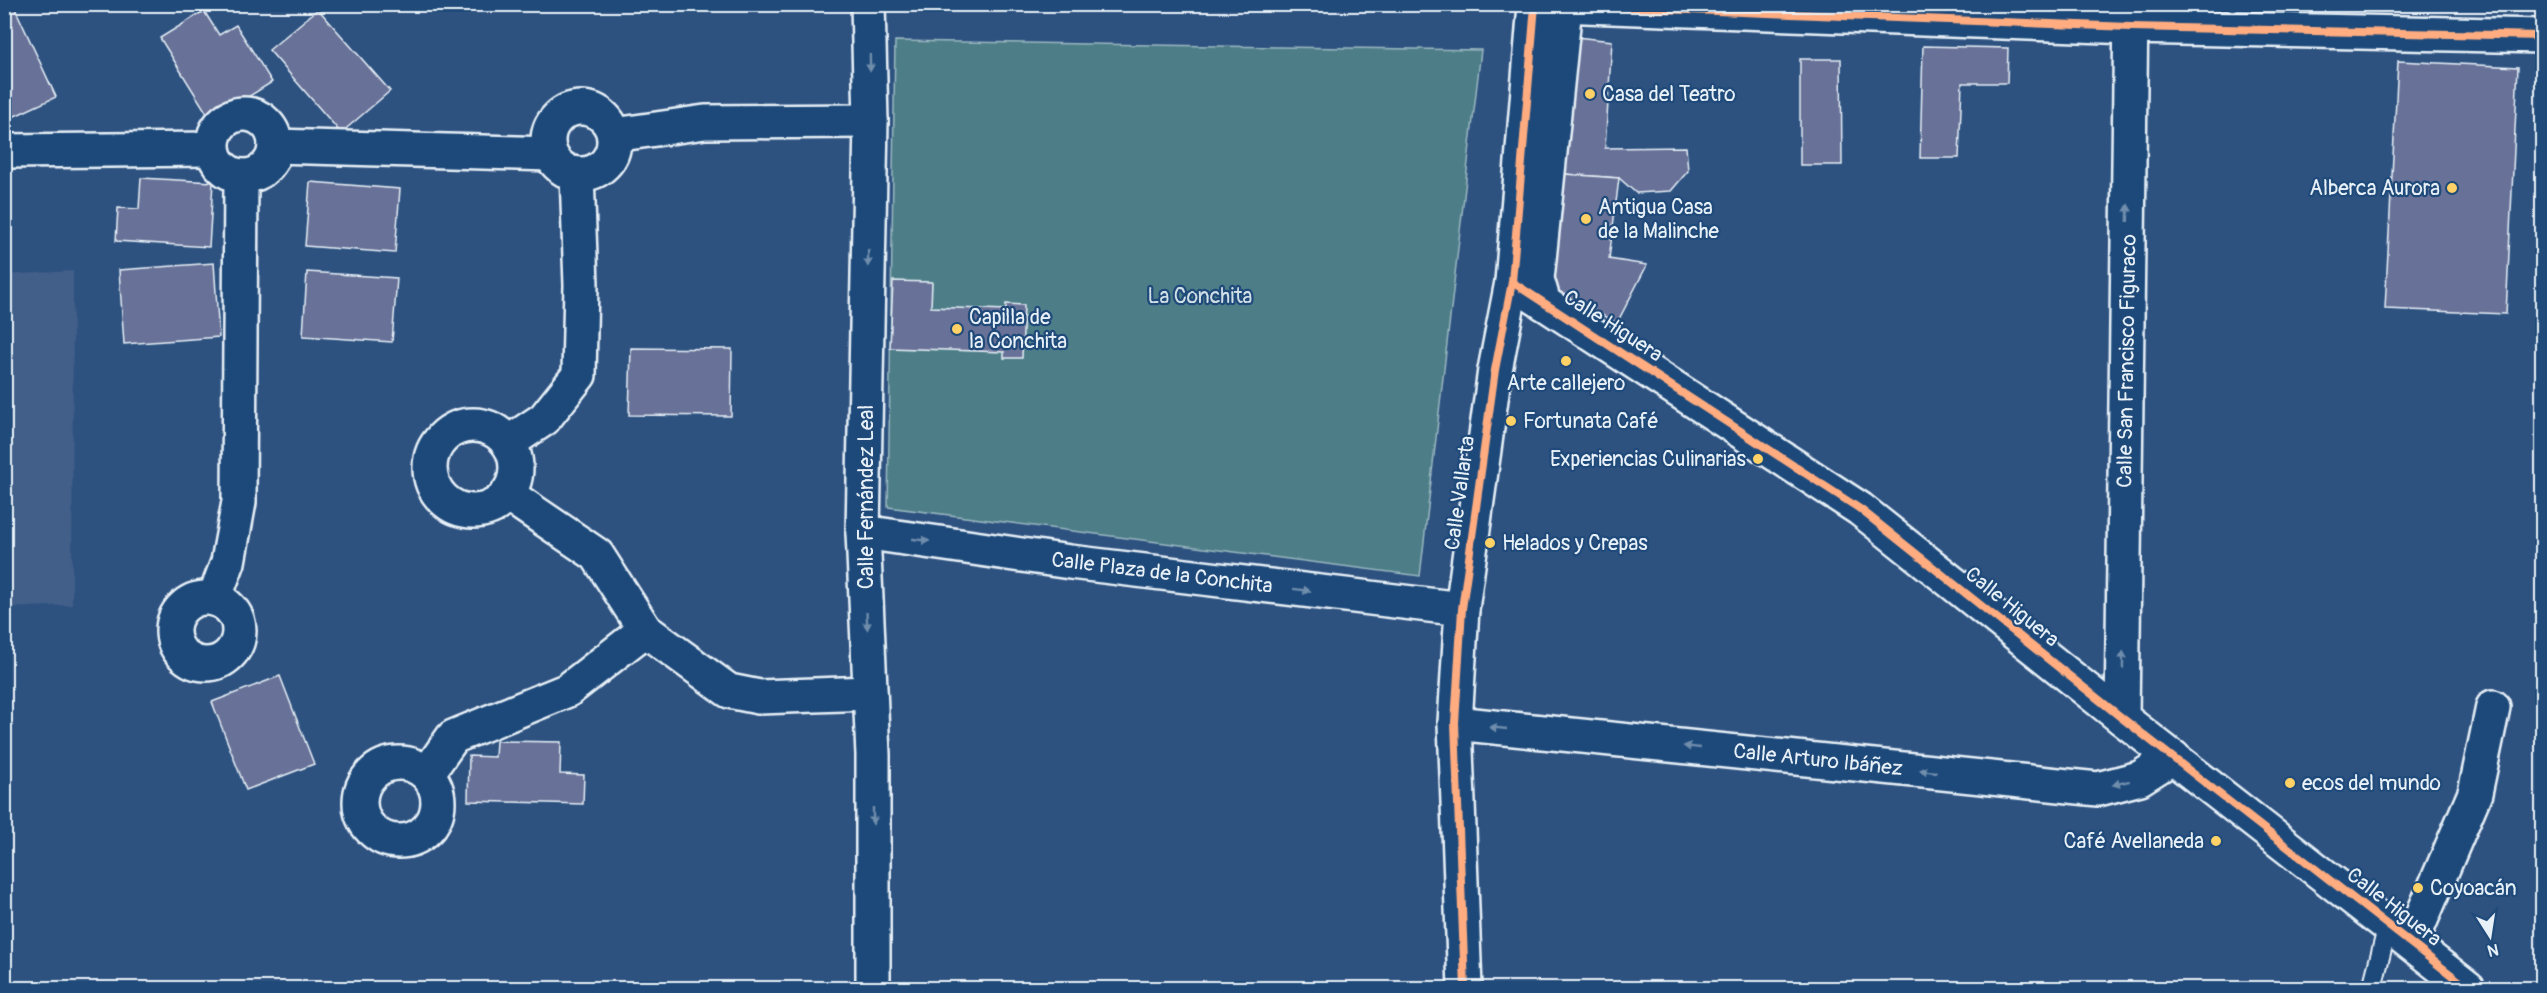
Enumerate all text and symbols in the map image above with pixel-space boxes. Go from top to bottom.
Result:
one-way arrow [865,53,874,72]
place label: Casa del Teatro [1602,81,1736,108]
marker: Casa del Teatro [1583,87,1597,101]
place label: Alberca Aurora [2309,175,2440,202]
marker: Alberca Aurora [2445,181,2459,195]
place label: Antigua Casa de la Malinche [1598,194,1720,245]
one-way arrow [2124,203,2133,222]
marker: Antigua Casa de la Malinche [1579,212,1593,226]
street label: Calle San Francisco Figuraco [2111,234,2143,488]
one-way arrow [864,248,873,267]
park label: La Conchita [1148,283,1252,310]
street label: Calle Higuera [1558,284,1668,368]
place label: Capilla de la Conchita [969,304,1067,355]
marker: Capilla de la Conchita [950,322,964,336]
marker: Arte callejero [1559,354,1573,368]
place label: Arte callejero [1507,370,1625,397]
street label: Calle Fernández Leal [853,405,880,589]
place label: Fortunata Café [1523,408,1659,435]
marker: Fortunata Café [1504,414,1518,428]
street label: Calle Vallarta [1439,434,1481,552]
place label: Experiencias Culinarias [1550,446,1747,473]
marker: Experiencias Culinarias [1751,452,1765,466]
place label: Helados y Crepas [1502,530,1648,557]
one-way arrow [911,536,930,545]
marker: Helados y Crepas [1483,536,1497,550]
street label: Calle Plaza de la Conchita [1050,546,1274,600]
street label: Calle Higuera [1959,561,2065,653]
one-way arrow [1292,585,1311,594]
one-way arrow [862,611,871,630]
one-way arrow [2118,650,2128,669]
one-way arrow [1489,723,1508,733]
street label: Calle Arturo Ibáñez [1732,738,1904,782]
one-way arrow [1683,742,1702,752]
one-way arrow [1918,766,1937,776]
place label: ecos del mundo [2302,770,2441,797]
marker: ecos del mundo [2283,776,2297,790]
one-way arrow [2112,778,2131,788]
one-way arrow [868,806,878,825]
place label: Café Avellaneda [2063,828,2204,855]
marker: Café Avellaneda [2209,834,2223,848]
street label: Calle Higuera [2341,861,2447,953]
place label: Coyoacán [2430,875,2517,902]
marker: Coyoacán [2411,881,2425,895]
north arrow [2460,906,2520,966]
text: N [2485,939,2500,961]

